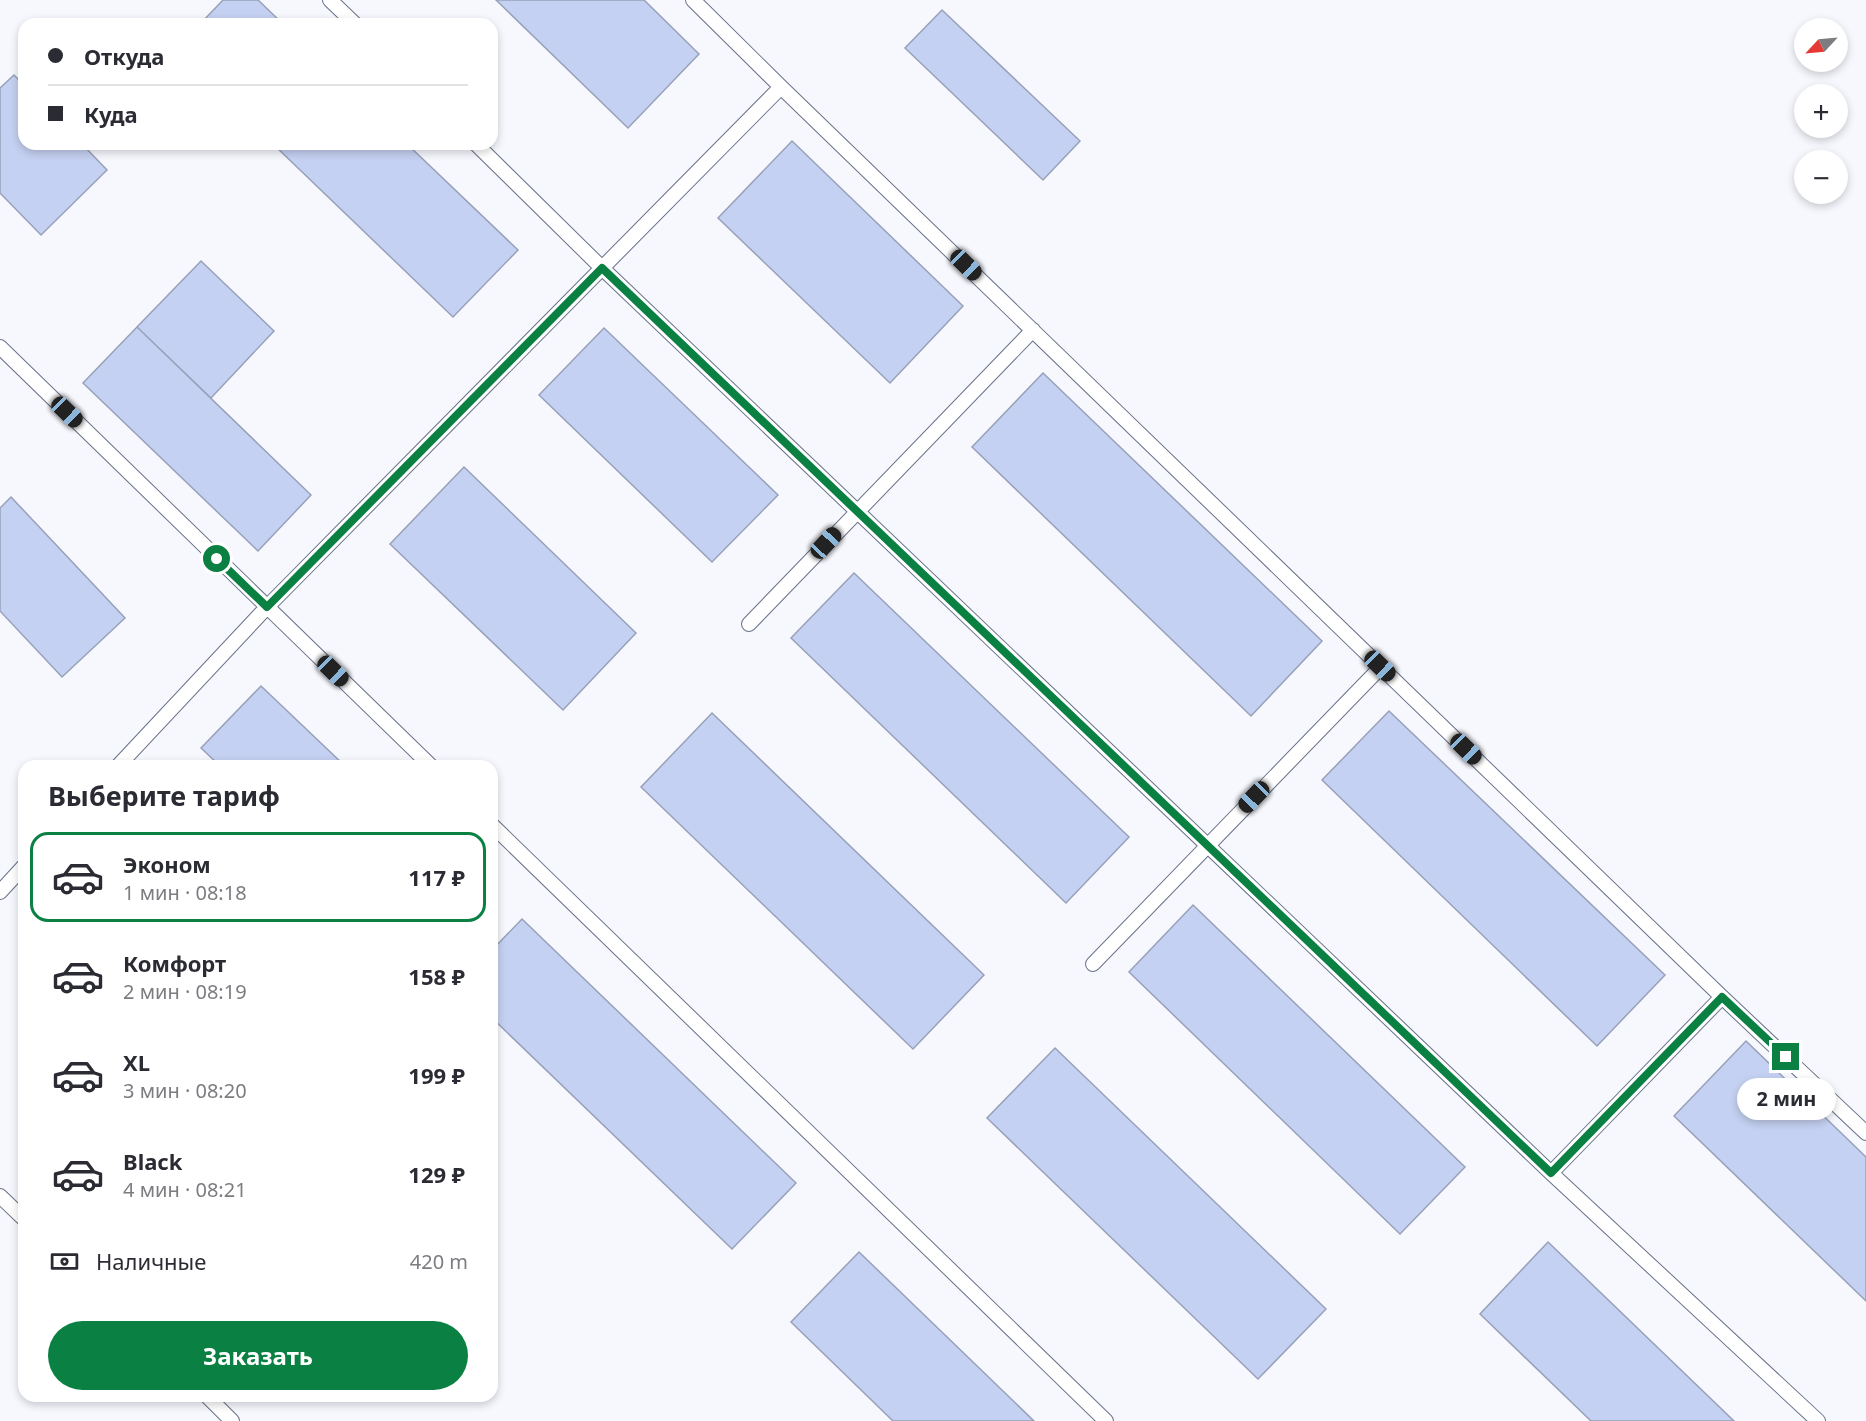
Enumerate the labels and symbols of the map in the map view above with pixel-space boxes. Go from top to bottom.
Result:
north arrow [1794,18,1848,72]
car [947,246,985,284]
car [48,393,86,431]
car [807,524,845,562]
route start [203,545,230,572]
car [1361,647,1399,685]
car [314,652,352,690]
car [1447,730,1485,768]
car [1235,778,1273,816]
route end [1772,1043,1799,1070]
callout: 2 мин [1736,1078,1836,1120]

